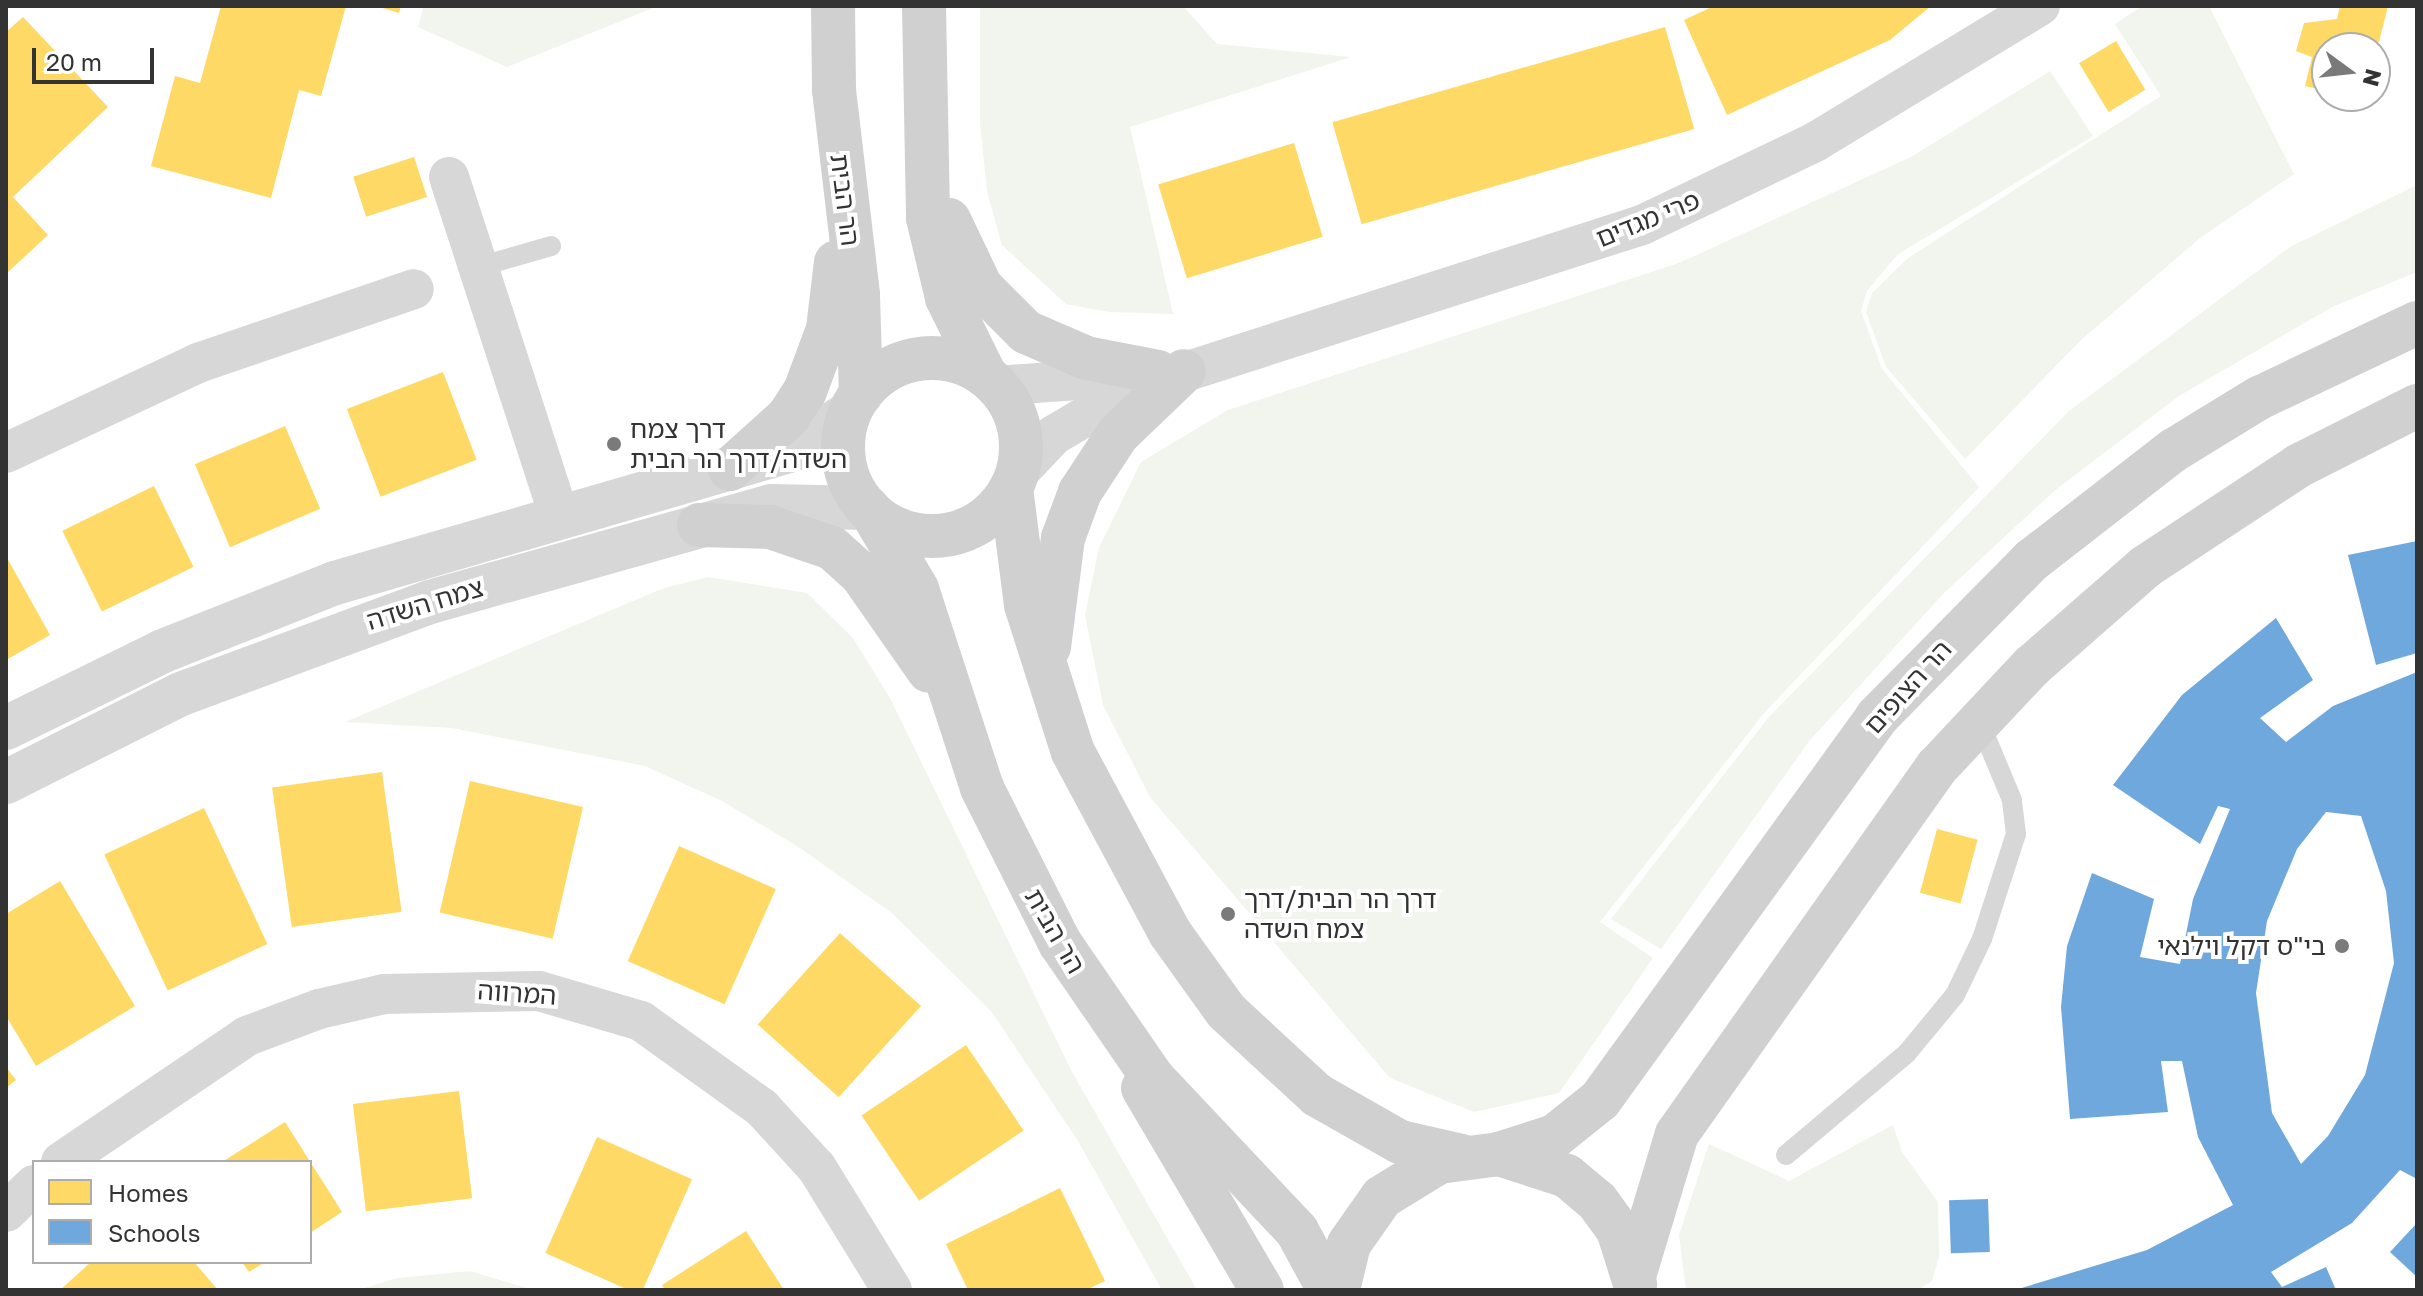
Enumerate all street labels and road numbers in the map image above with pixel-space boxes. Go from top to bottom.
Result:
street label: הר הבית [824,152,866,248]
street label: פרי מגדים [1592,184,1704,254]
street label: צמח השדה [363,571,487,637]
street label: הר הצופים [1858,634,1958,740]
street label: הר הבית [1018,883,1092,979]
street label: המרווה [477,975,557,1011]

